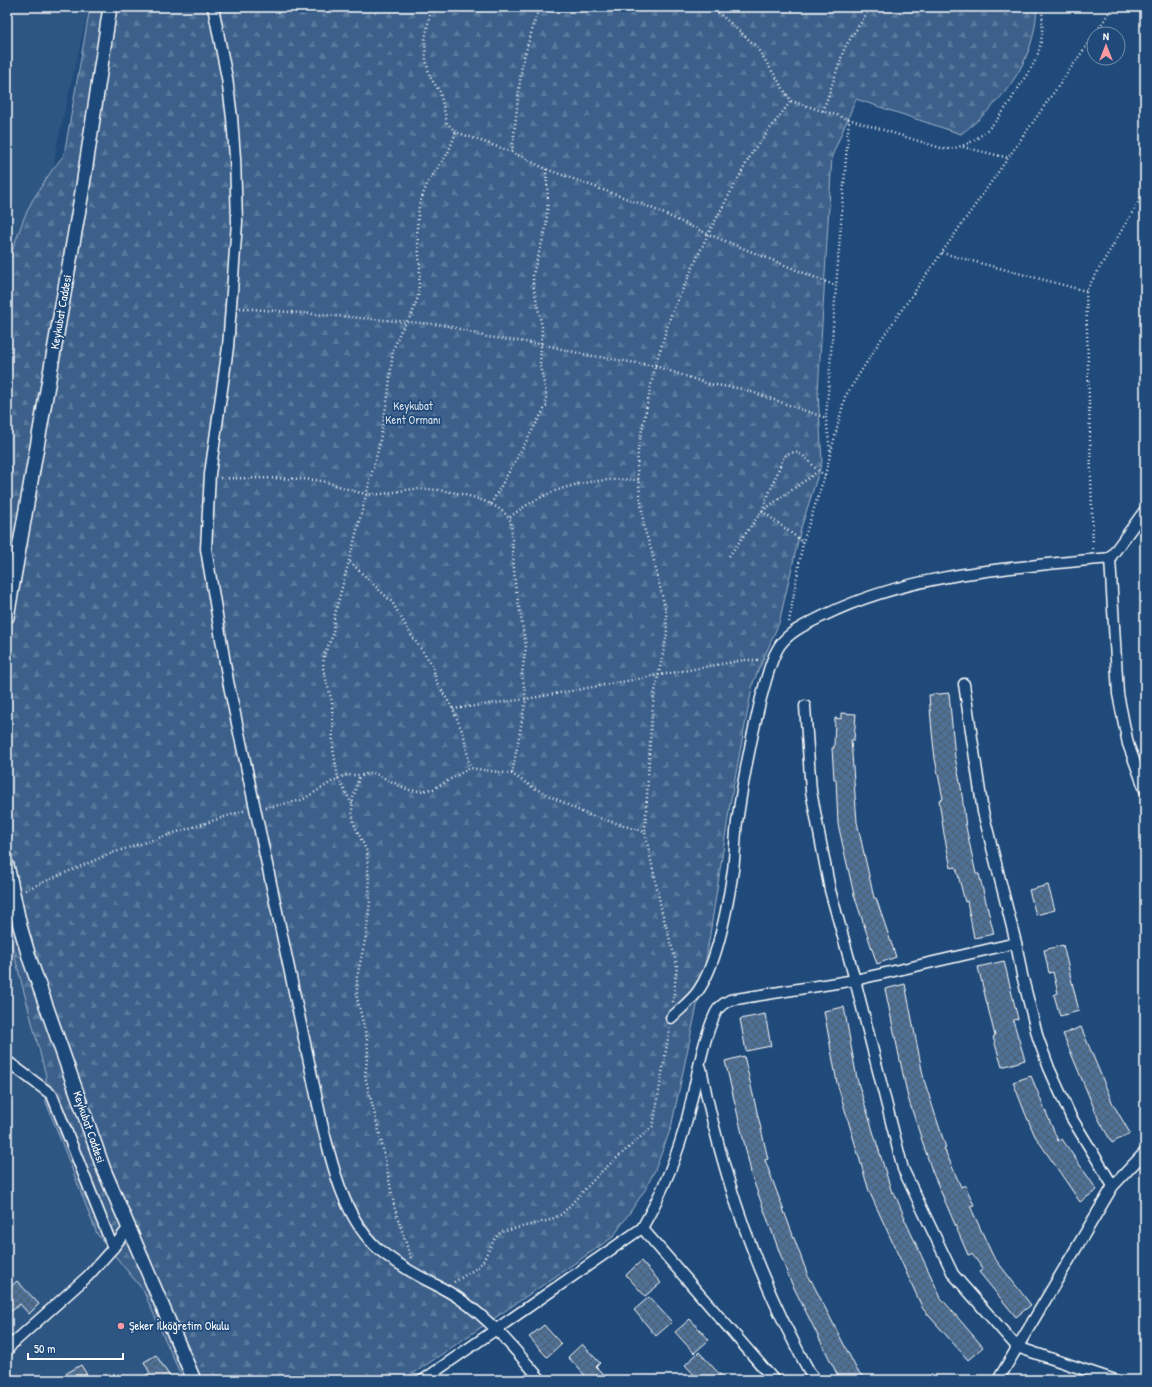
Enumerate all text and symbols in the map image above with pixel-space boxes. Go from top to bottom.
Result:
north arrow [1086,26,1126,66]
text: N [1103,29,1109,43]
street label: Keykubat Caddesi [46,273,75,350]
park label: Keykubat Kent Ormanı [385,397,441,428]
street label: Keykubat Caddesi [69,1089,110,1165]
place label: Şeker İlköğretim Okulu [129,1317,229,1334]
marker: Şeker İlköğretim Okulu [116,1321,126,1331]
scale bar [28,1335,123,1361]
text: 50 m [34,1340,55,1357]

